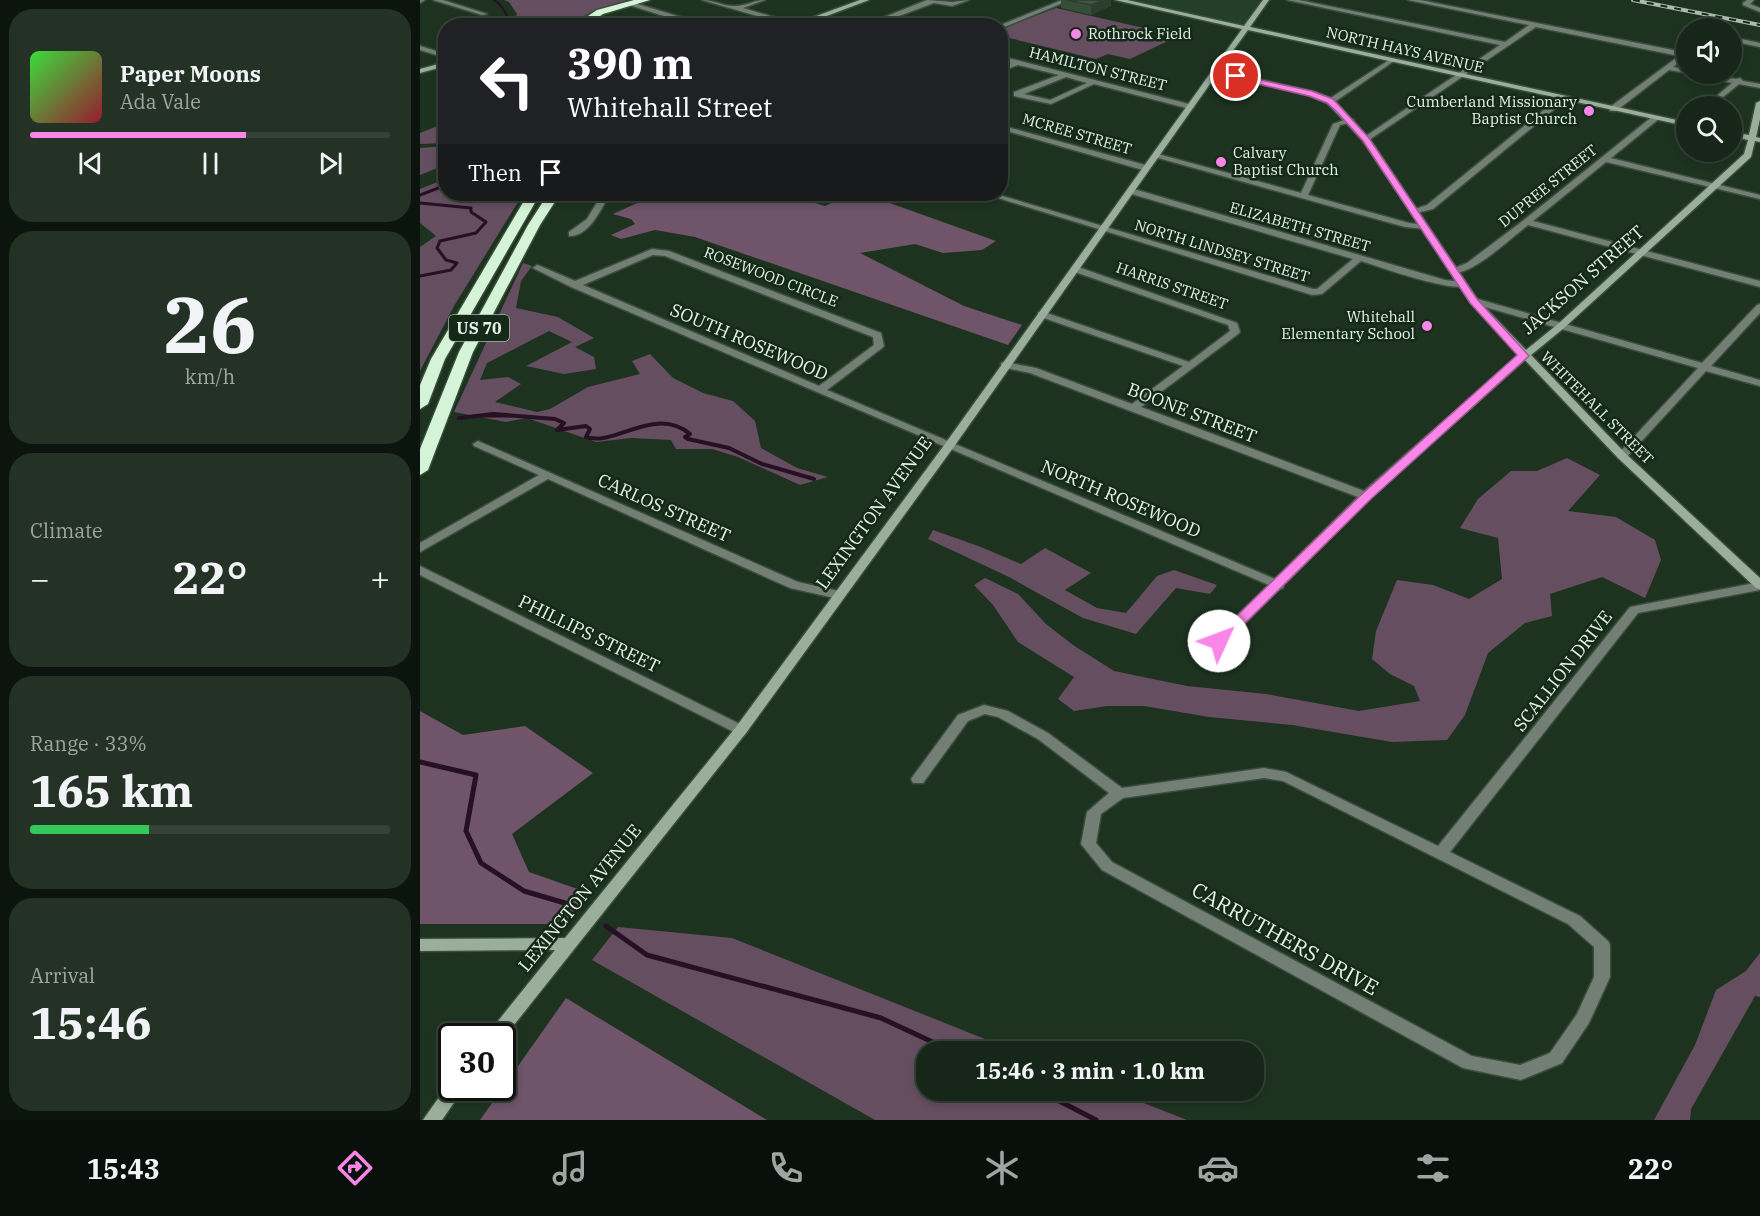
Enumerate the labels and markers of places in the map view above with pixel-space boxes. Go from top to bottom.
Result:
place label: Rothrock Field [1088,24,1192,43]
marker: Rothrock Field [1069,27,1083,41]
pin [1210,50,1261,101]
place label: Cumberland Missionary Baptist Church [1407,92,1577,128]
marker: Cumberland Missionary Baptist Church [1582,104,1596,118]
place label: Calvary Baptist Church [1233,143,1339,179]
marker: Calvary Baptist Church [1214,155,1228,169]
place label: Whitehall Elementary School [1281,307,1415,343]
marker: Whitehall Elementary School [1420,319,1434,333]

